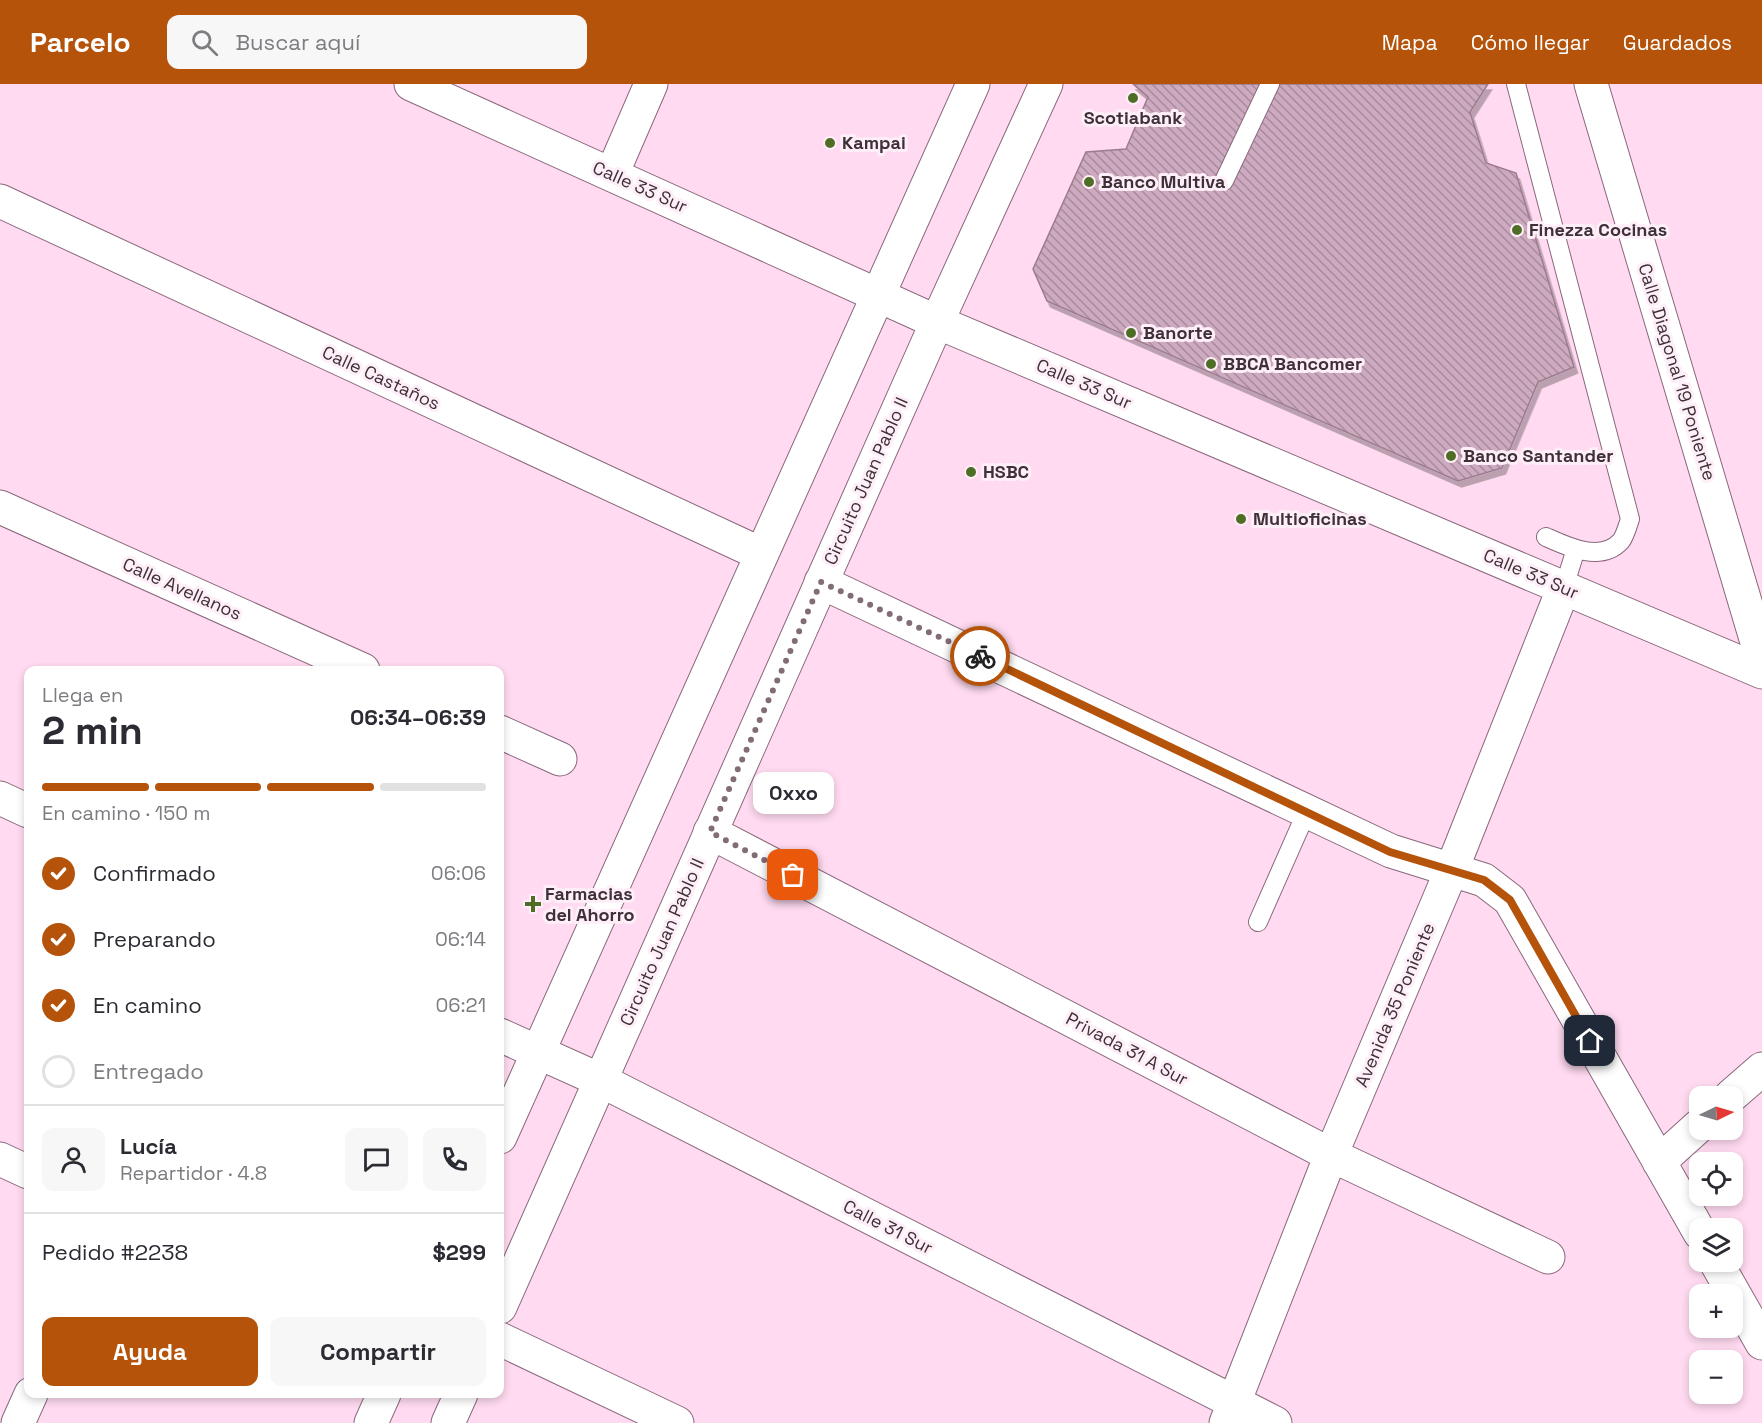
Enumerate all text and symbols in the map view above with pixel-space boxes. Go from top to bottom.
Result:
search box [167,15,587,69]
text: Parcelo [30,24,131,60]
icon: search [188,26,221,59]
text: Buscar aquí [236,28,360,56]
text: Mapa [1382,29,1438,56]
text: Cómo llegar [1471,29,1590,56]
text: Guardados [1623,29,1732,56]
marker: Scotiabank [1126,91,1140,105]
place label: Scotiabank [1084,106,1182,129]
place label: Kampai [842,131,906,154]
marker: Kampai [823,136,837,150]
street label: Calle 33 Sur [589,155,691,218]
place label: Banco Multiva [1101,170,1226,193]
marker: Banco Multiva [1082,175,1096,189]
place label: Finezza Cocinas [1529,218,1667,241]
marker: Finezza Cocinas [1510,223,1524,237]
street label: Calle Diagonal 19 Poniente [1633,260,1721,483]
place label: Banorte [1143,321,1213,344]
marker: Banorte [1124,326,1138,340]
street label: Calle Castaños [319,340,444,415]
place label: BBCA Bancomer [1223,352,1362,375]
street label: Calle 33 Sur [1033,353,1135,414]
marker: BBCA Bancomer [1204,357,1218,371]
street label: Circuito Juan Pablo II [818,393,913,568]
place label: Banco Santander [1463,444,1613,467]
marker: Banco Santander [1444,449,1458,463]
place label: HSBC [983,460,1029,483]
marker: HSBC [964,465,978,479]
place label: Multioficinas [1253,507,1367,530]
marker: Multioficinas [1234,512,1248,526]
street label: Calle 33 Sur [1480,543,1582,604]
street label: Calle Avellanos [119,552,245,625]
courier [950,626,1010,686]
icon: bike [964,640,997,673]
text: Llega en [42,682,123,708]
text: 06:34–06:39 [350,703,486,731]
text: 2 min [42,706,143,755]
callout: Oxxo [752,773,834,815]
text: Oxxo [769,780,818,806]
text: En camino · 150 m [42,800,210,826]
pin [767,849,818,900]
street label: Circuito Juan Pablo II [614,854,709,1029]
icon: check [42,857,75,890]
icon: bag [776,858,809,891]
text: Confirmado [93,859,216,887]
text: 06:06 [431,860,486,886]
place label: Farmacias del Ahorro [545,882,634,926]
marker: Farmacias del Ahorro [526,897,540,911]
street label: Avenida 35 Poniente [1349,919,1440,1091]
icon: check [42,923,75,956]
text: Preparando [93,925,216,953]
text: 06:14 [435,926,486,952]
icon: check [42,989,75,1022]
text: En camino [93,991,202,1019]
text: 06:21 [435,992,486,1018]
street label: Privada 31 A Sur [1062,1007,1192,1091]
pin [1564,1015,1615,1066]
icon: home [1573,1024,1606,1057]
text: Entregado [93,1057,204,1085]
north arrow [1689,1086,1743,1140]
map controls [1689,1086,1743,1404]
button: person [42,1128,105,1191]
button: chat [345,1128,408,1191]
button: phone [423,1128,486,1191]
text: Lucía [120,1132,177,1160]
button: locate [1689,1152,1743,1206]
text: Repartidor · 4.8 [120,1160,267,1186]
street label: Calle 31 Sur [840,1194,937,1259]
button: layers [1689,1218,1743,1272]
text: Pedido #2238 [42,1238,188,1266]
text: $299 [432,1238,486,1266]
button: + [1689,1284,1743,1338]
button: Ayuda [42,1317,258,1386]
button: Compartir [270,1317,486,1386]
button: − [1689,1350,1743,1404]

